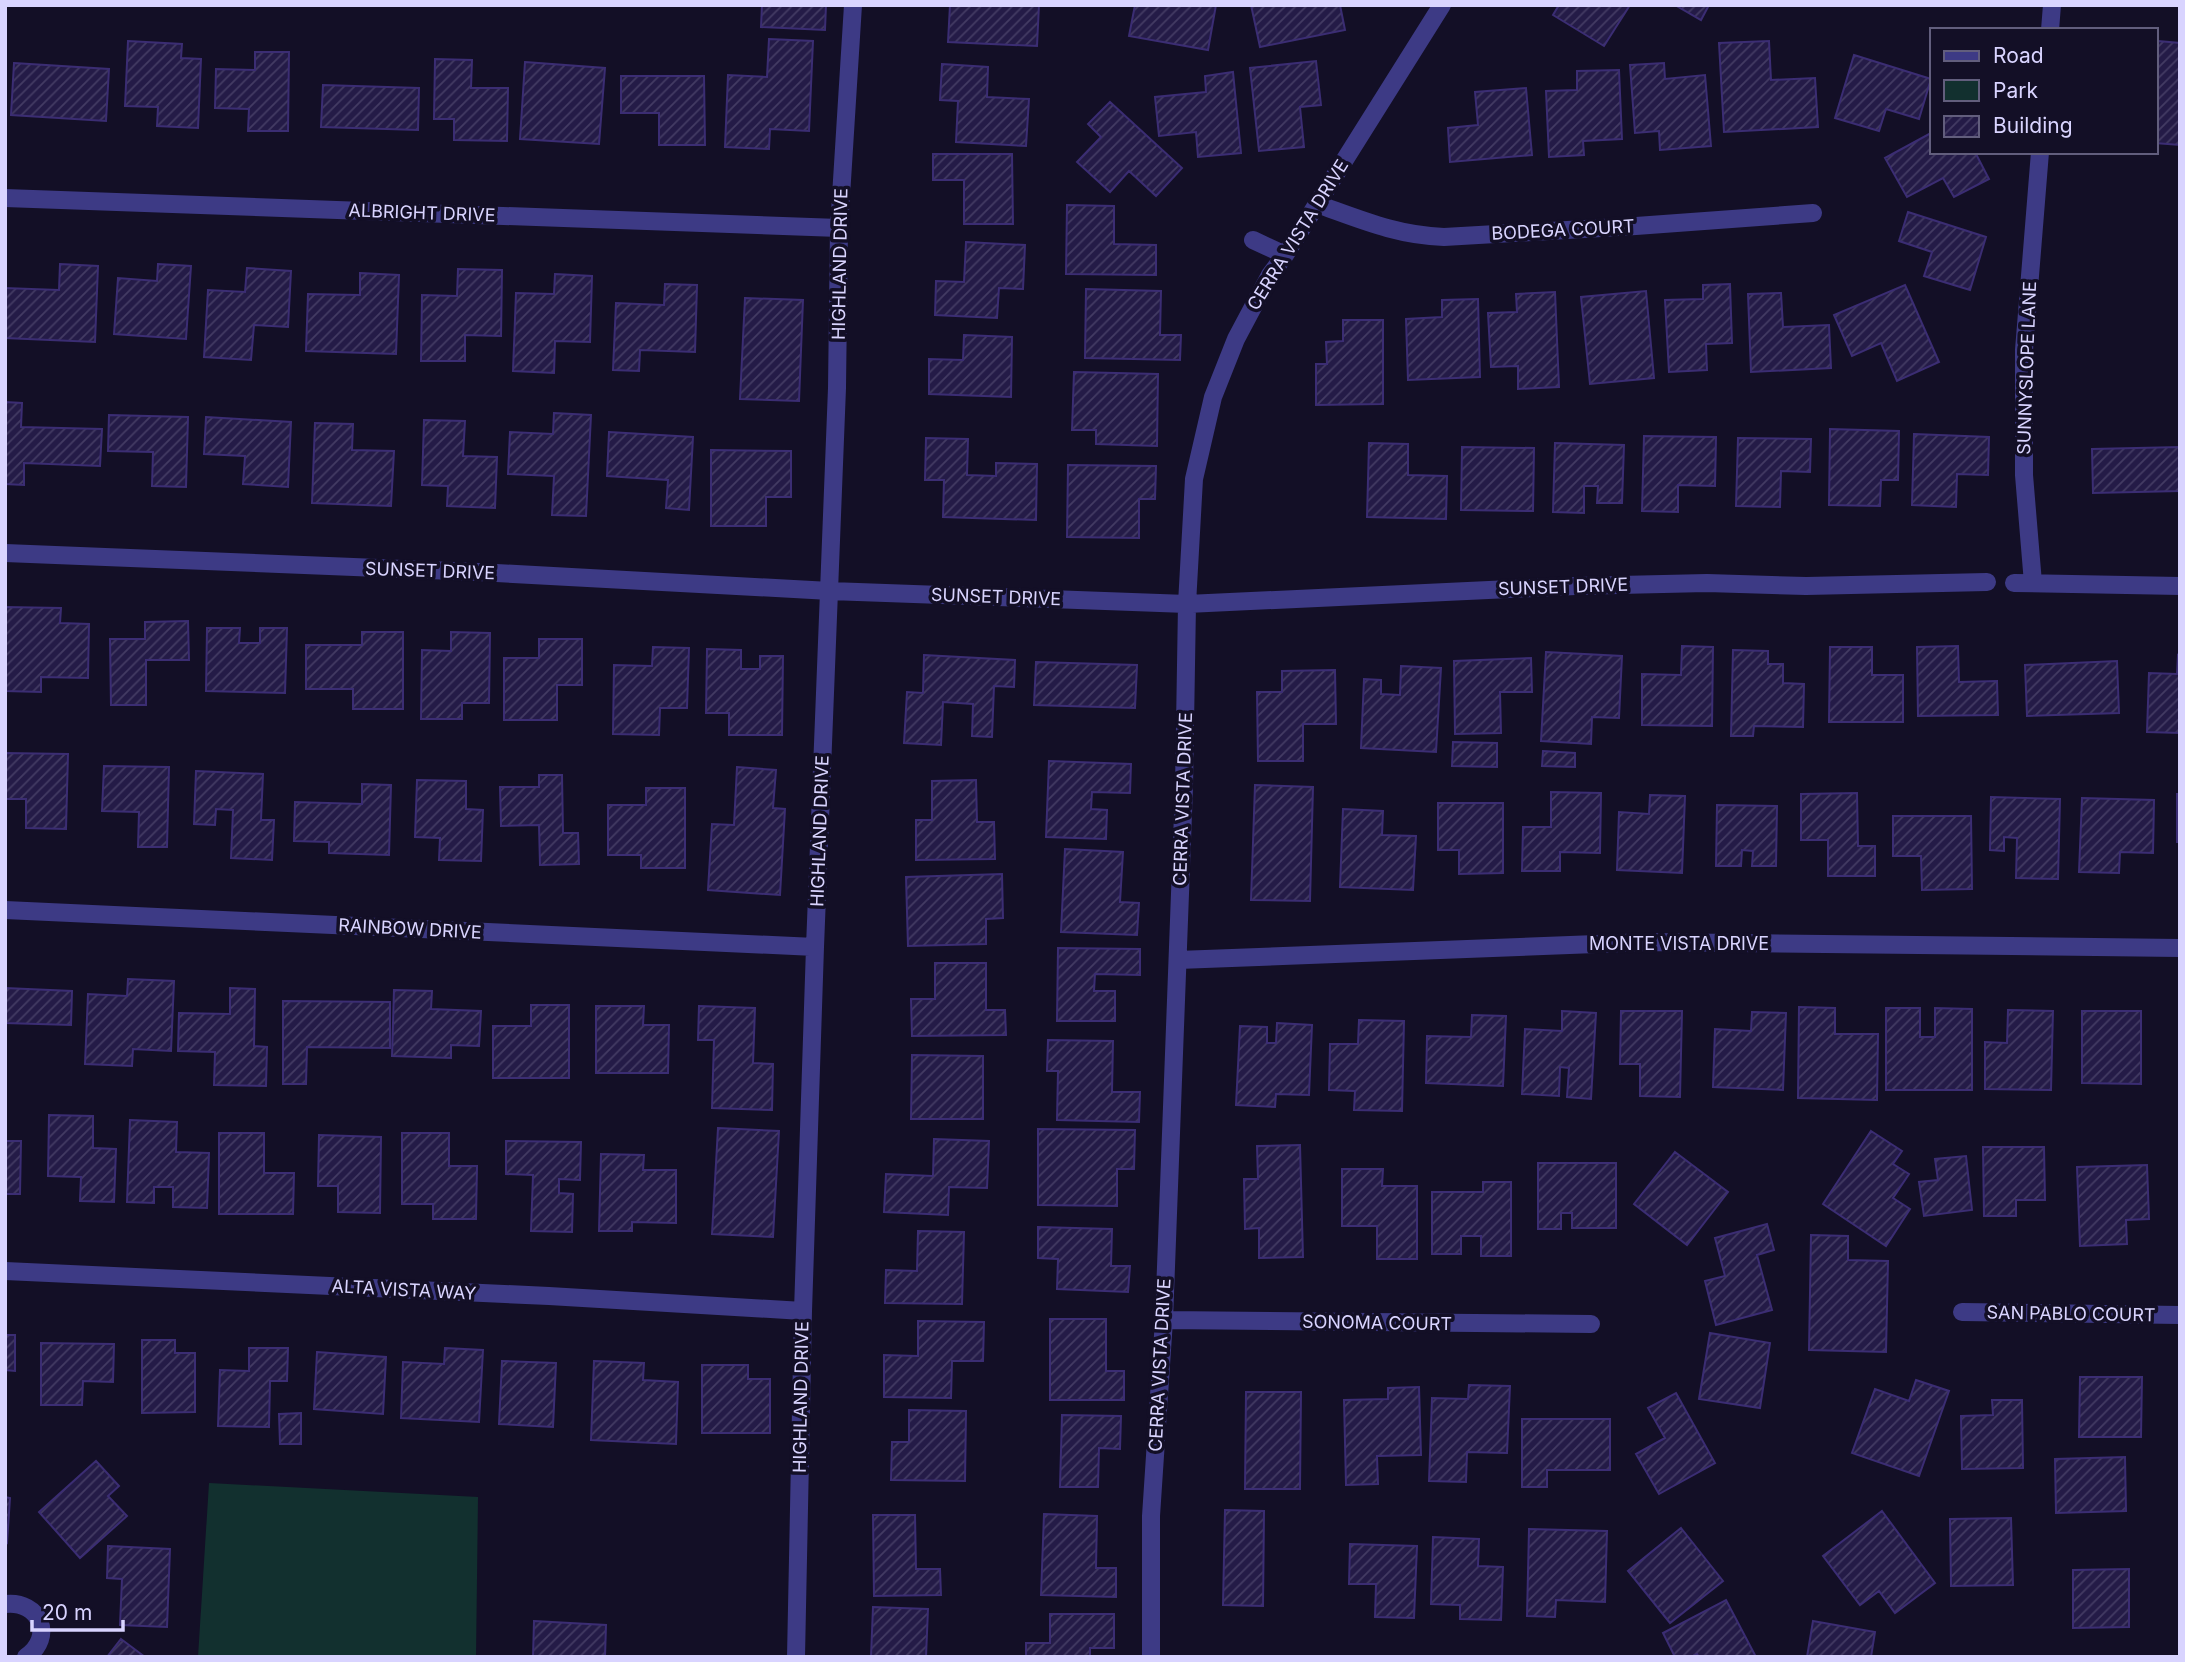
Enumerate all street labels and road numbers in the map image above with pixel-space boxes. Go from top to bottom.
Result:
street label: CERRA VISTA DRIVE [1243,156,1352,314]
street label: HIGHLAND DRIVE [828,188,851,340]
street label: ALBRIGHT DRIVE [348,199,496,226]
street label: BODEGA COURT [1491,215,1635,244]
street label: SUNNYSLOPE LANE [2013,281,2040,455]
street label: SUNSET DRIVE [365,558,495,583]
street label: SUNSET DRIVE [1498,574,1628,599]
street label: SUNSET DRIVE [931,584,1061,609]
street label: CERRA VISTA DRIVE [1169,712,1196,886]
street label: HIGHLAND DRIVE [806,755,833,907]
street label: RAINBOW DRIVE [338,914,482,943]
street label: MONTE VISTA DRIVE [1589,933,1769,954]
street label: ALTA VISTA WAY [331,1275,477,1304]
street label: CERRA VISTA DRIVE [1144,1278,1175,1452]
street label: SAN PABLO COURT [1986,1302,2156,1325]
street label: SONOMA COURT [1302,1311,1452,1334]
street label: HIGHLAND DRIVE [789,1321,812,1473]

